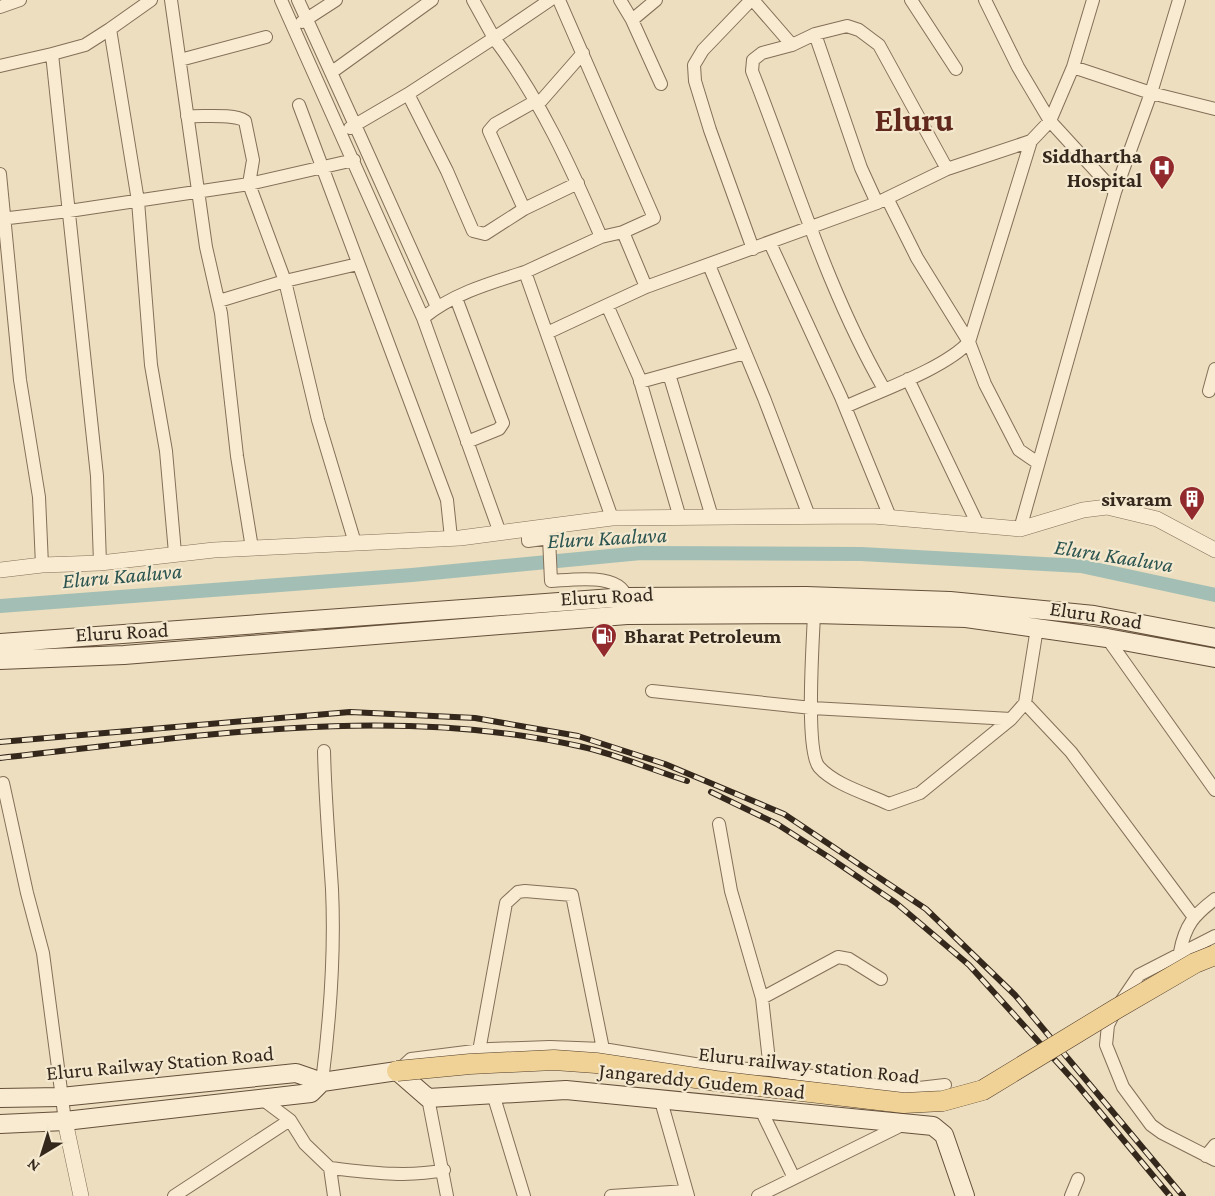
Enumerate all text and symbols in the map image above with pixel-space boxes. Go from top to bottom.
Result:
district label: Eluru [874,101,954,138]
place label: Siddhartha Hospital [1042,144,1143,192]
hospital icon: Siddhartha Hospital [1147,153,1177,191]
building icon: sivaram [1177,484,1207,522]
place label: sivaram [1101,487,1172,511]
water label: Eluru Kaaluva [546,522,668,553]
water label: Eluru Kaaluva [1053,534,1175,577]
water label: Eluru Kaaluva [61,558,183,593]
street label: Eluru Road [560,582,654,610]
street label: Eluru Road [1048,596,1144,634]
street label: Eluru Road [75,618,169,646]
fuel station icon: Bharat Petroleum [589,621,619,659]
place label: Bharat Petroleum [624,624,782,648]
street label: Eluru Railway Station Road [45,1041,275,1085]
street label: Eluru railway station Road [697,1041,921,1089]
street label: Jangareddy Gudem Road [596,1058,806,1104]
north arrow [12,1124,72,1184]
text: N [23,1155,43,1175]

